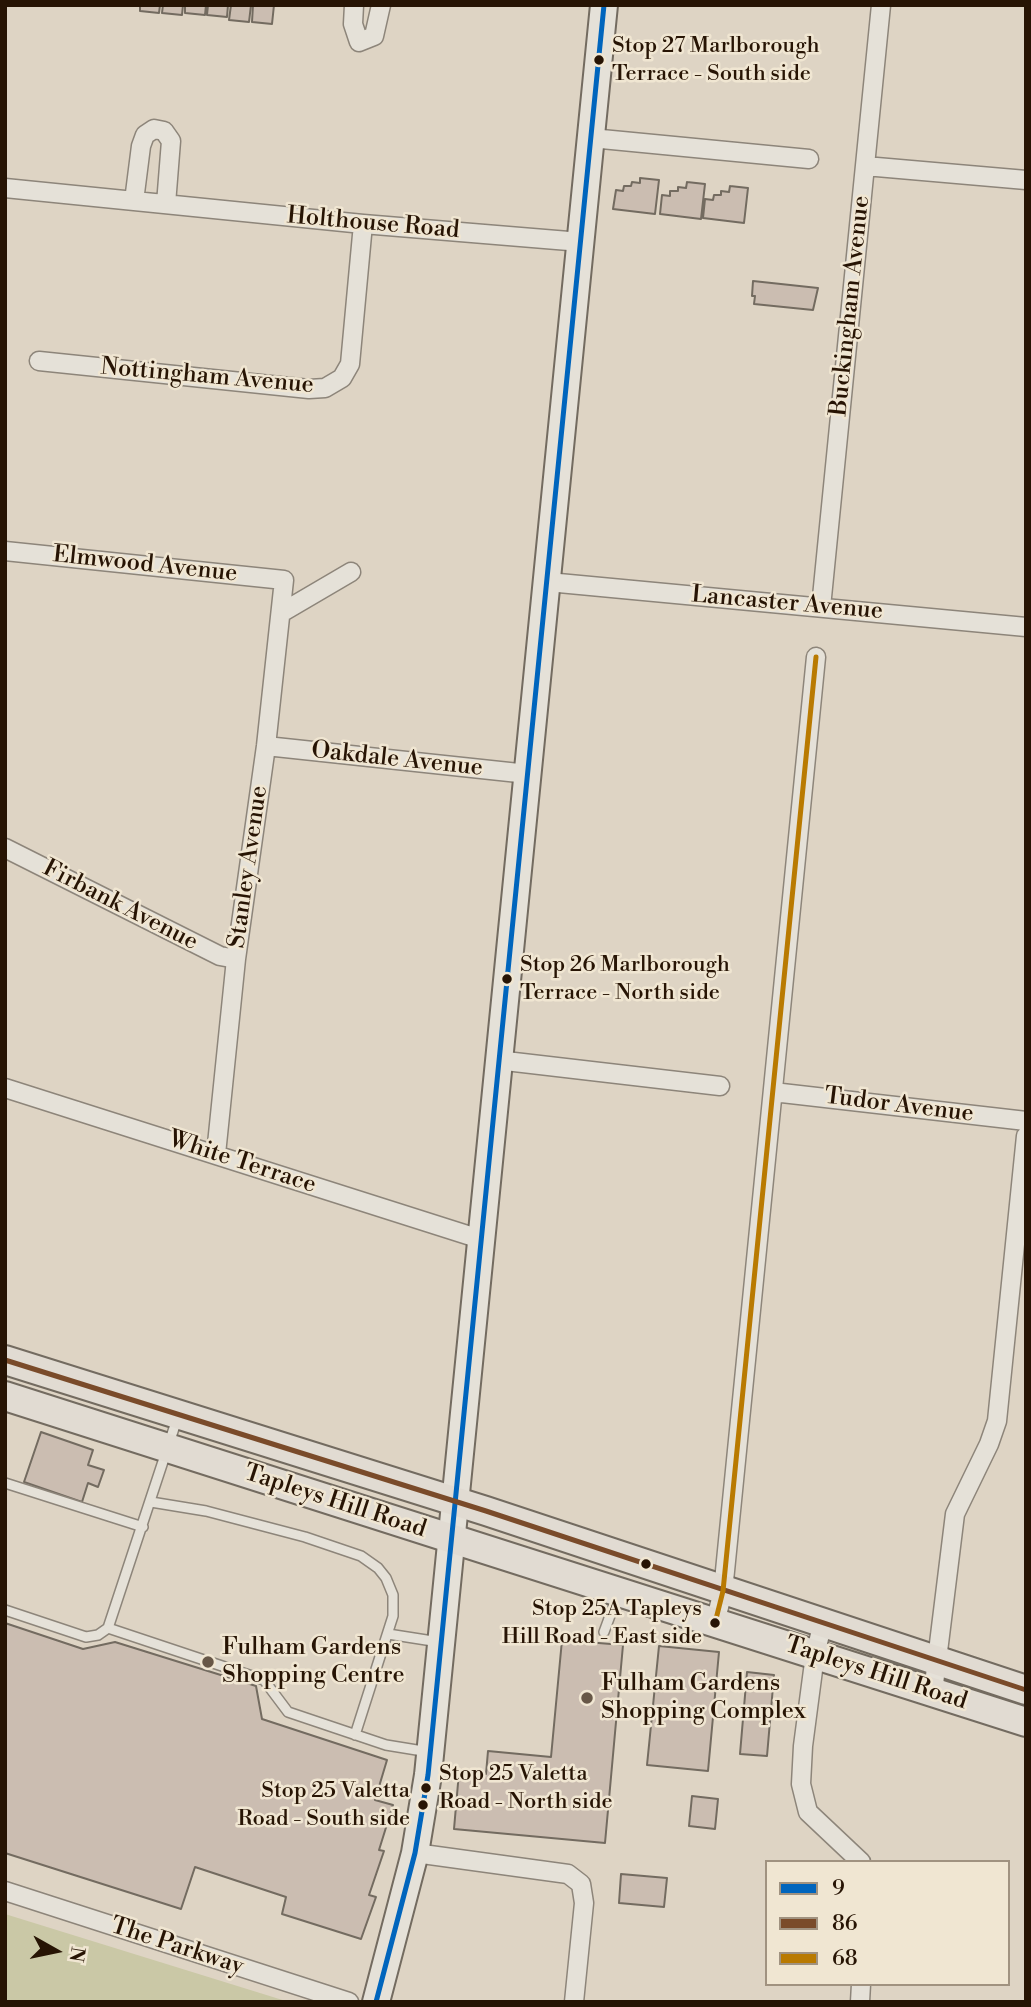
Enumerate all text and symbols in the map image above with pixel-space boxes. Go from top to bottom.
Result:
place label: Stop 27 Marlborough Terrace - South side [612,34,820,86]
marker: Stop 27 Marlborough Terrace - South side [592,53,606,67]
street label: Buckingham Avenue [825,194,877,418]
street label: Holthouse Road [285,202,461,246]
street label: Nottingham Avenue [99,353,315,401]
street label: Elmwood Avenue [51,541,239,589]
street label: Lancaster Avenue [690,581,884,627]
street label: Oakdale Avenue [310,737,484,783]
street label: Stanley Avenue [223,784,275,950]
street label: Firbank Avenue [38,855,202,957]
place label: Stop 26 Marlborough Terrace - North side [520,953,730,1004]
marker: Stop 26 Marlborough Terrace - North side [500,972,514,986]
street label: Tudor Avenue [823,1083,975,1129]
street label: White Terrace [165,1126,319,1200]
street label: Tapleys Hill Road [240,1459,430,1545]
unlabelled marker [639,1557,653,1571]
place label: Stop 25A Tapleys Hill Road - East side [502,1597,702,1648]
marker: Stop 25A Tapleys Hill Road - East side [708,1616,722,1630]
street label: Tapleys Hill Road [781,1631,971,1717]
place label: Fulham Gardens Shopping Centre [222,1634,405,1690]
marker: Fulham Gardens Shopping Centre [200,1654,216,1670]
place label: Fulham Gardens Shopping Complex [601,1670,806,1726]
marker: Fulham Gardens Shopping Complex [579,1690,595,1706]
place label: Stop 25 Valetta Road - North side [439,1762,613,1814]
place label: Stop 25 Valetta Road - South side [237,1779,410,1830]
marker: Stop 25 Valetta Road - North side [419,1781,433,1795]
marker: Stop 25 Valetta Road - South side [416,1798,430,1812]
legend [765,1860,1010,1986]
text: 9 [832,1876,845,1902]
text: 86 [832,1911,858,1937]
street label: The Parkway [107,1912,247,1982]
north arrow [21,1916,91,1986]
text: N [64,1945,90,1964]
text: 68 [832,1946,858,1972]

